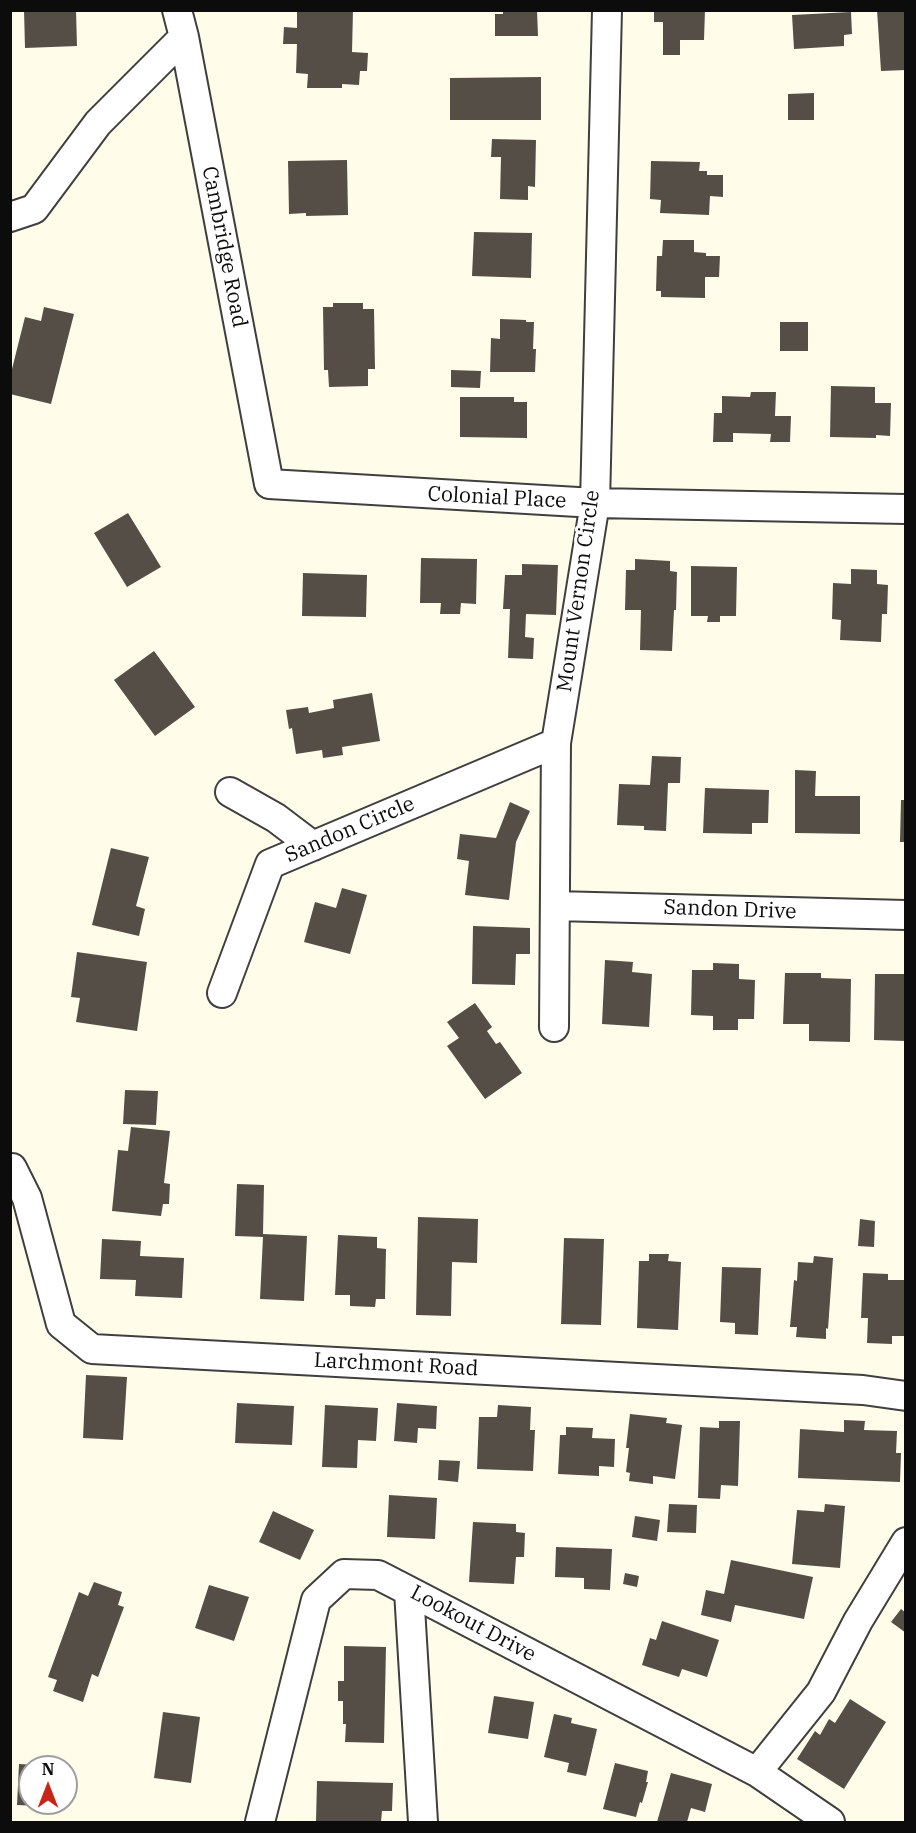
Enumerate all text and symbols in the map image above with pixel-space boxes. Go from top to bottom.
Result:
street label: Cambridge Road [196,164,252,330]
street label: Colonial Place [427,482,567,514]
street label: Mount Vernon Circle [552,488,606,694]
street label: Sandon Circle [282,791,418,869]
street label: Sandon Drive [663,895,797,925]
street label: Larchmont Road [313,1348,479,1382]
street label: Lookout Drive [406,1580,540,1668]
north arrow [18,1755,78,1815]
text: N [42,1759,54,1779]

